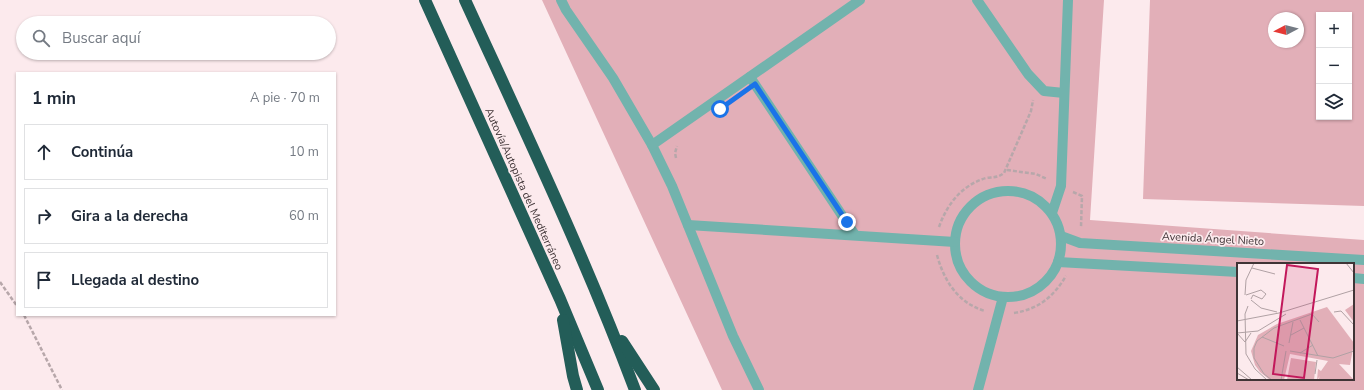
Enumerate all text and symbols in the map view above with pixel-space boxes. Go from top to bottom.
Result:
north arrow [1268,12,1304,48]
map controls [1316,12,1352,120]
button: + [1316,12,1352,48]
search box [16,16,336,60]
icon: search [30,27,52,49]
text: Buscar aquí [62,28,140,48]
button: − [1316,48,1352,84]
button: layers [1316,84,1352,120]
text: 1 min [32,87,76,110]
text: A pie · 70 m [250,89,320,107]
route start [711,100,729,118]
street label: Autovía/Autopista del Mediterráneo [481,106,567,272]
icon: ahead [33,141,55,163]
text: Continúa [71,142,133,162]
text: 10 m [289,143,319,161]
icon: right [33,205,55,227]
text: Gira a la derecha [71,206,188,226]
text: 60 m [289,207,319,225]
route end [838,213,856,231]
street label: Avenida Ángel Nieto [1162,228,1264,249]
inset map [1237,263,1354,380]
icon: arrive [33,269,55,291]
text: Llegada al destino [71,270,199,290]

